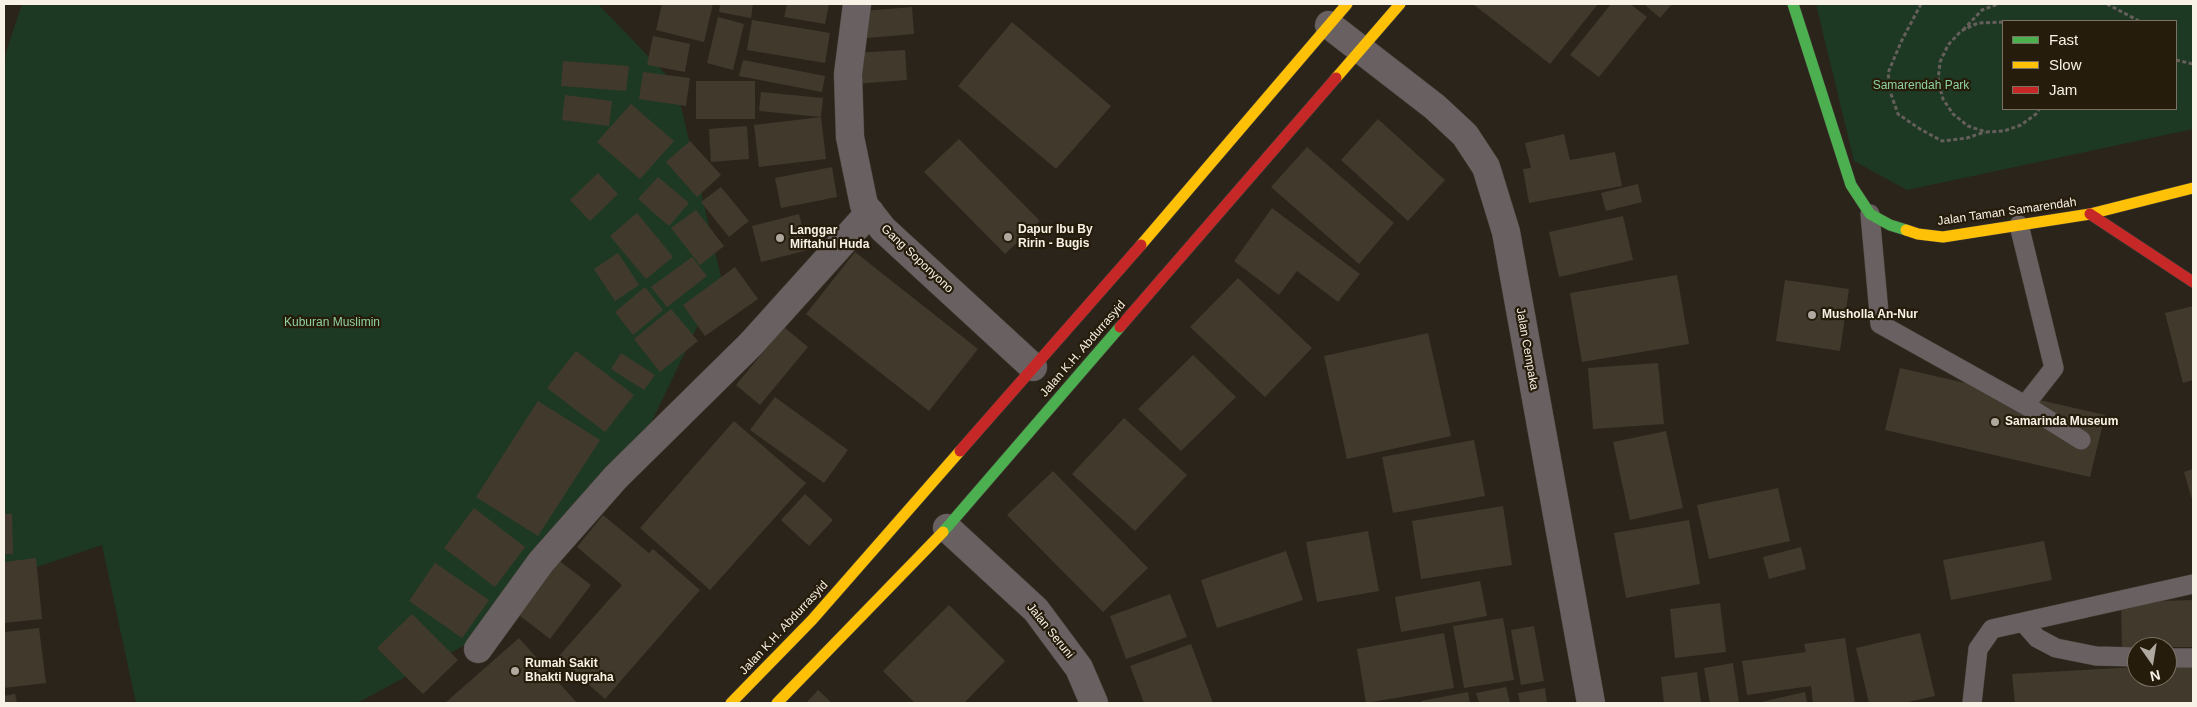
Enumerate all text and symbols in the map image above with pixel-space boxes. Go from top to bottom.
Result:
legend [2002,20,2177,110]
text: Fast [2049,31,2078,48]
text: Slow [2049,56,2082,73]
park label: Samarendah Park [1873,79,1969,93]
text: Jam [2049,81,2077,98]
street label: Jalan Taman Samarendah [1937,195,2077,229]
street label: Gang Soponyono [878,222,956,296]
place label: Dapur Ibu By Ririn - Bugis [1018,223,1093,251]
place label: Langgar Miftahul Huda [790,224,869,252]
marker: Dapur Ibu By Ririn - Bugis [1002,231,1014,243]
marker: Langgar Miftahul Huda [774,232,786,244]
street label: Jalan K.H. Abdurrasyid [1037,298,1129,400]
street label: Jalan Cempaka [1513,307,1541,391]
place label: Musholla An-Nur [1822,308,1918,322]
marker: Musholla An-Nur [1806,309,1818,321]
park label: Kuburan Muslimin [284,316,380,330]
place label: Samarinda Museum [2005,415,2118,429]
marker: Samarinda Museum [1989,416,2001,428]
street label: Jalan K.H. Abdurrasyid [737,578,831,678]
street label: Jalan Seruni [1023,601,1077,661]
north arrow [2127,637,2177,687]
place label: Rumah Sakit Bhakti Nugraha [525,657,614,685]
marker: Rumah Sakit Bhakti Nugraha [509,665,521,677]
text: N [2148,667,2162,685]

